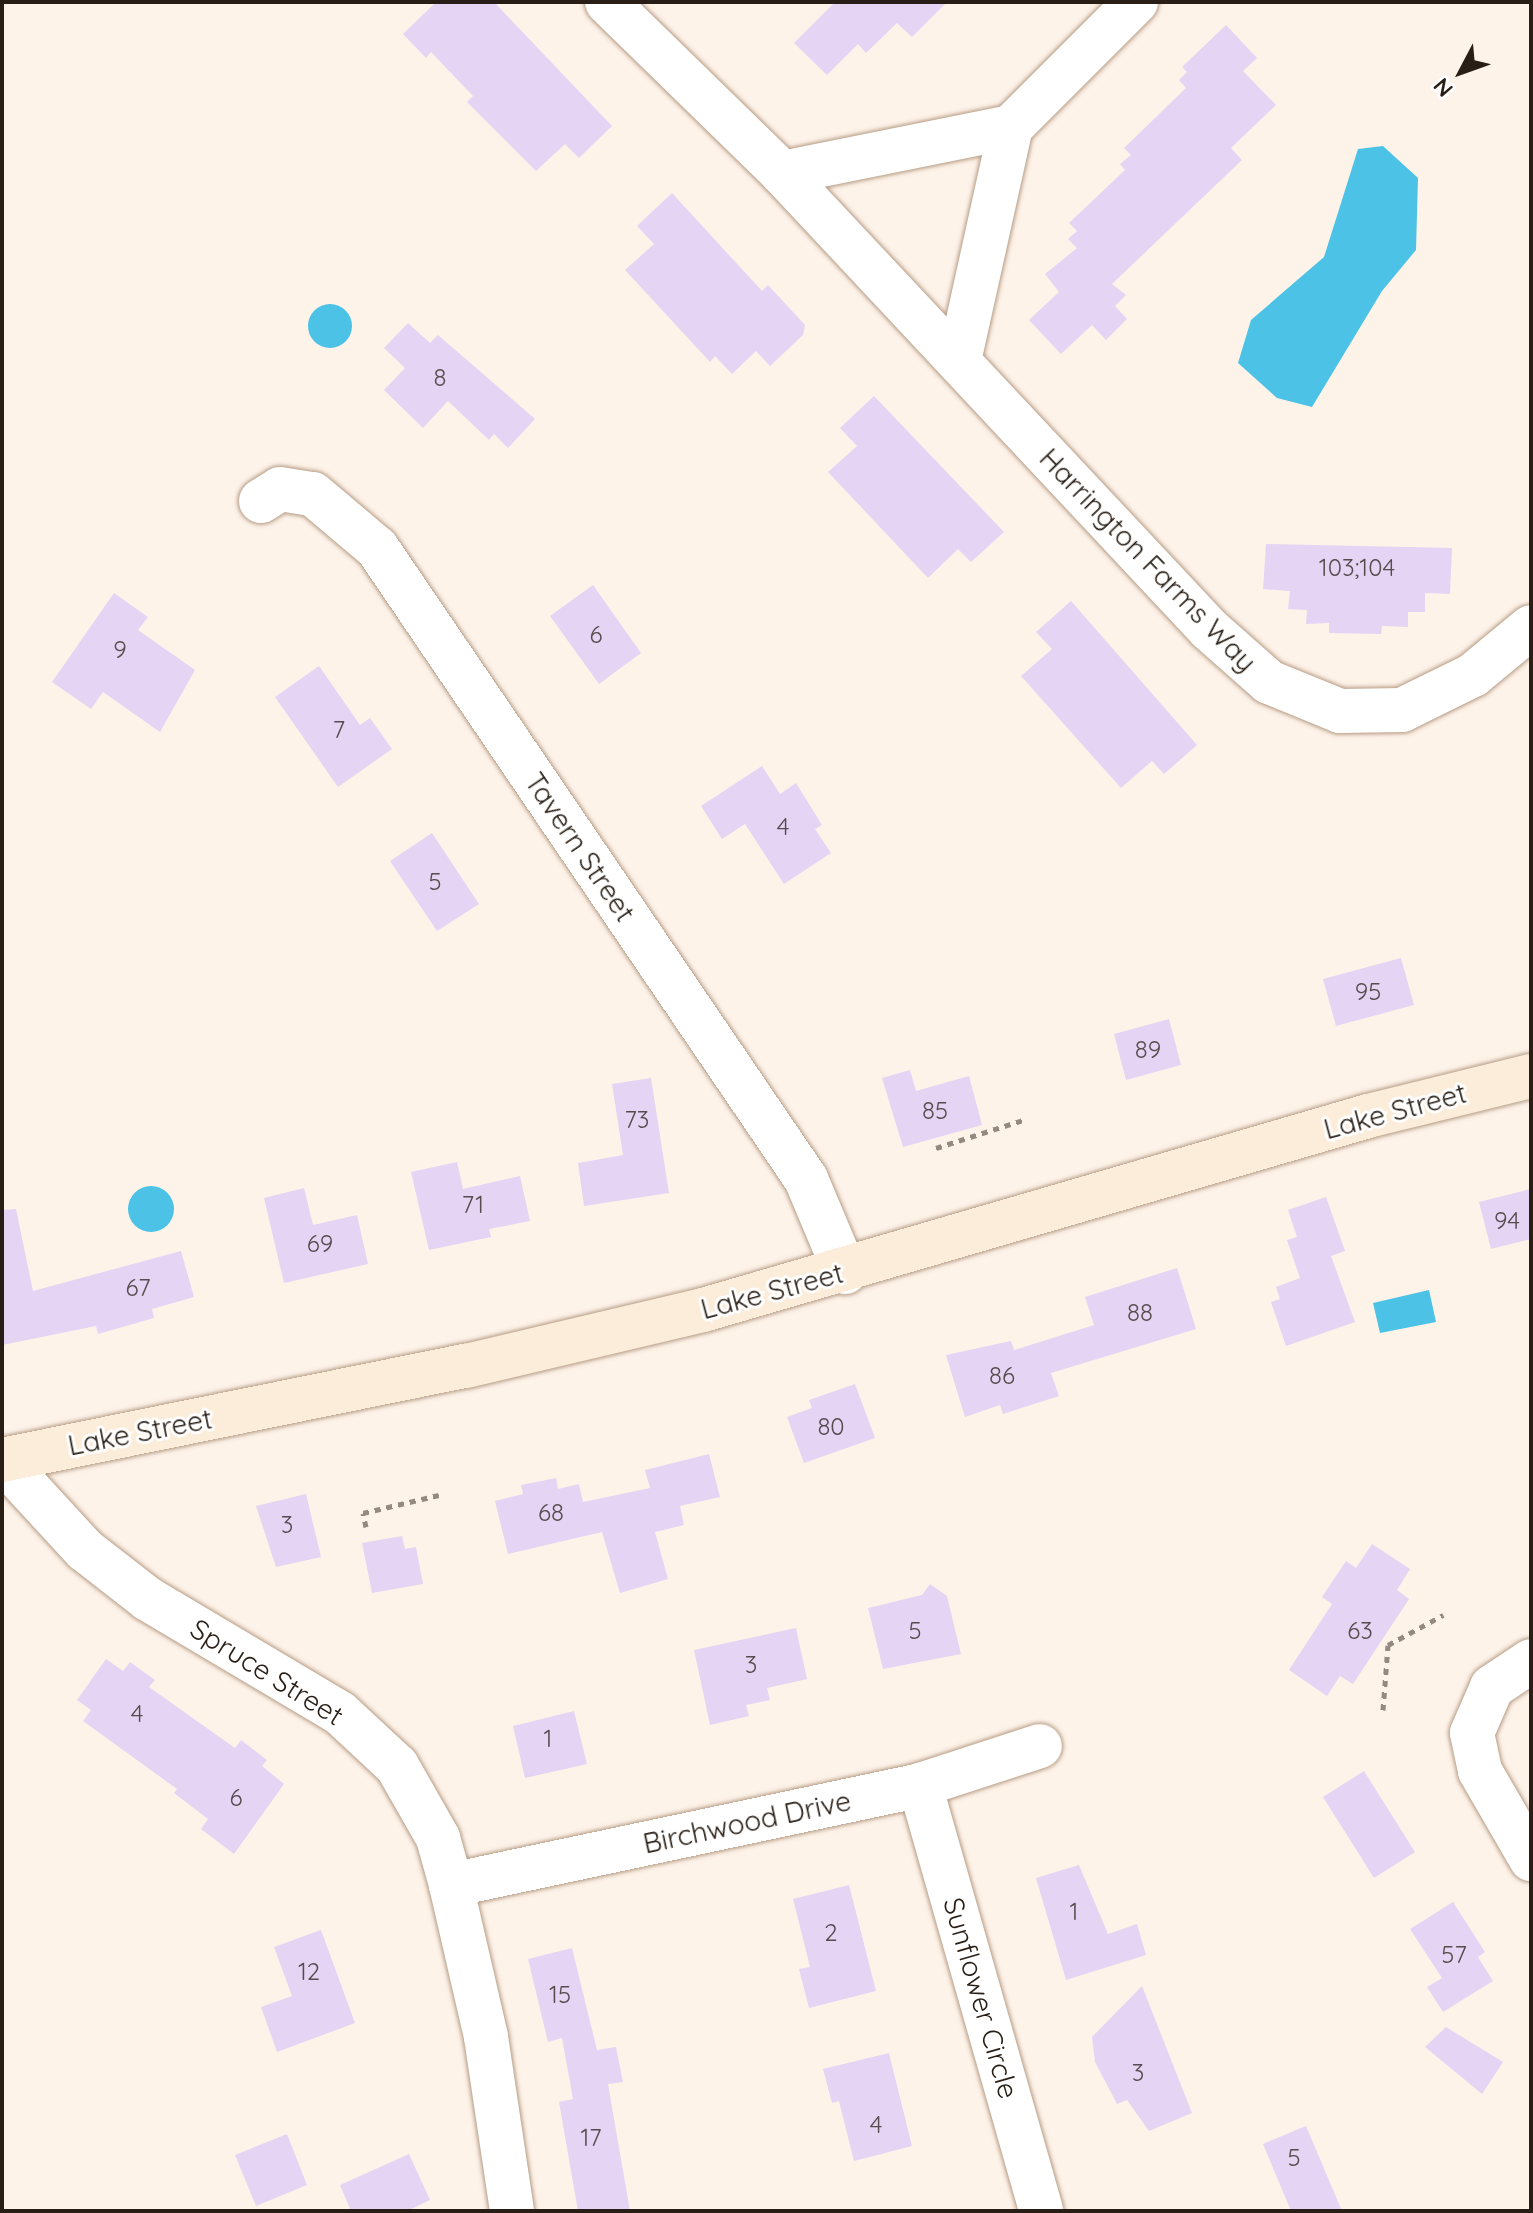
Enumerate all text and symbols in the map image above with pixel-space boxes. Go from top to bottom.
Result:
north arrow [1421,32,1501,112]
text: N [1427,72,1459,103]
house number: 8 [434,364,446,392]
street label: Harrington Farms Way [1033,441,1263,679]
house number: 103;104 [1319,554,1395,582]
house number: 6 [590,621,602,649]
house number: 9 [113,636,127,664]
house number: 7 [333,716,345,744]
street label: Tavern Street [518,766,642,928]
house number: 4 [777,813,789,841]
house number: 5 [428,868,442,896]
house number: 95 [1355,978,1381,1006]
house number: 89 [1135,1036,1161,1064]
street label: Lake Street [1320,1076,1470,1146]
house number: 85 [922,1097,948,1125]
house number: 73 [625,1106,649,1134]
house number: 71 [462,1191,484,1219]
house number: 94 [1494,1207,1520,1235]
house number: 69 [307,1230,333,1258]
street label: Lake Street [697,1256,847,1326]
house number: 67 [125,1274,151,1302]
house number: 88 [1127,1299,1153,1327]
house number: 86 [989,1362,1015,1390]
street label: Lake Street [65,1402,215,1462]
house number: 80 [817,1413,845,1441]
house number: 68 [538,1499,564,1527]
house number: 3 [281,1511,293,1539]
street label: Spruce Street [184,1612,350,1732]
house number: 5 [908,1617,922,1645]
house number: 63 [1347,1617,1373,1645]
house number: 3 [745,1651,757,1679]
house number: 4 [131,1700,143,1728]
house number: 1 [544,1725,552,1753]
house number: 6 [230,1784,242,1812]
street label: Birchwood Drive [640,1784,854,1860]
street label: Sunflower Circle [936,1894,1026,2102]
house number: 1 [1070,1898,1078,1926]
house number: 2 [824,1919,838,1947]
house number: 57 [1441,1941,1467,1969]
house number: 12 [298,1958,320,1986]
house number: 15 [549,1981,571,2009]
house number: 3 [1132,2059,1144,2087]
house number: 4 [870,2111,882,2139]
house number: 17 [580,2124,602,2152]
house number: 5 [1287,2144,1301,2172]

